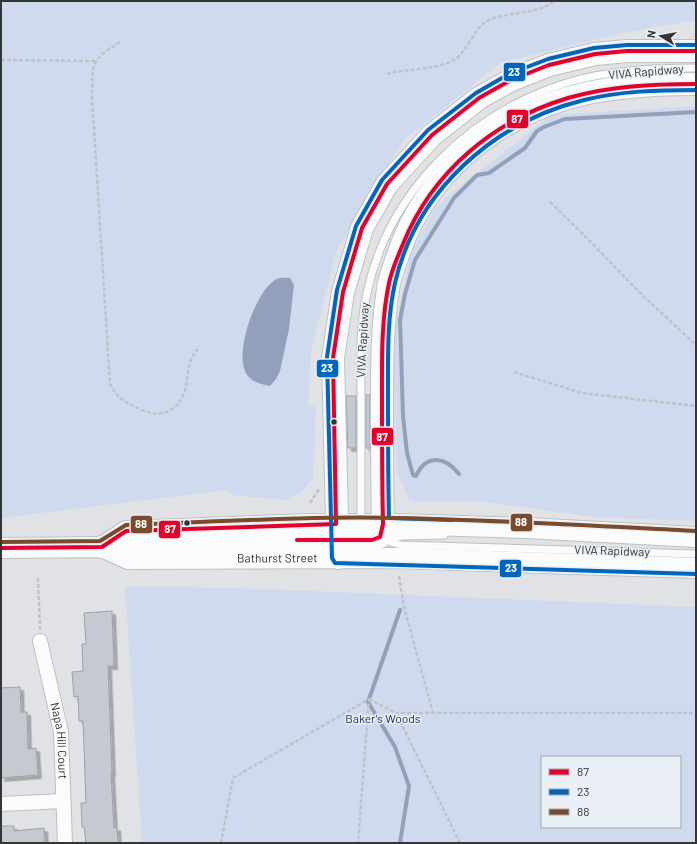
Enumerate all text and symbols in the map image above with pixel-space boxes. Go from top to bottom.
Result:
north arrow [641,16,681,56]
text: N [644,29,658,39]
street label: VIVA Rapidway [608,61,685,81]
line badge: 23 [503,62,526,82]
text: 23 [508,65,520,78]
line badge: 87 [506,109,529,129]
text: 87 [511,112,523,125]
street label: VIVA Rapidway [353,301,371,378]
line badge: 23 [316,359,339,378]
text: 23 [321,361,333,374]
unlabelled marker [329,417,339,427]
line badge: 87 [371,427,394,446]
text: 87 [376,430,388,443]
line badge: 88 [510,513,533,532]
line badge: 88 [130,515,153,534]
text: 88 [515,515,527,528]
text: 88 [135,517,147,530]
unlabelled marker [182,518,192,528]
line badge: 87 [158,520,181,539]
text: 87 [164,522,176,535]
street label: VIVA Rapidway [574,542,651,558]
street label: Bathurst Street [237,550,318,565]
line badge: 23 [499,559,522,578]
text: 23 [505,561,517,574]
street label: Napa Hill Court [48,701,71,780]
park label: Baker's Woods [345,711,421,725]
legend [541,756,681,828]
text: 87 [577,764,589,778]
text: 23 [577,784,590,798]
text: 88 [577,804,590,818]

